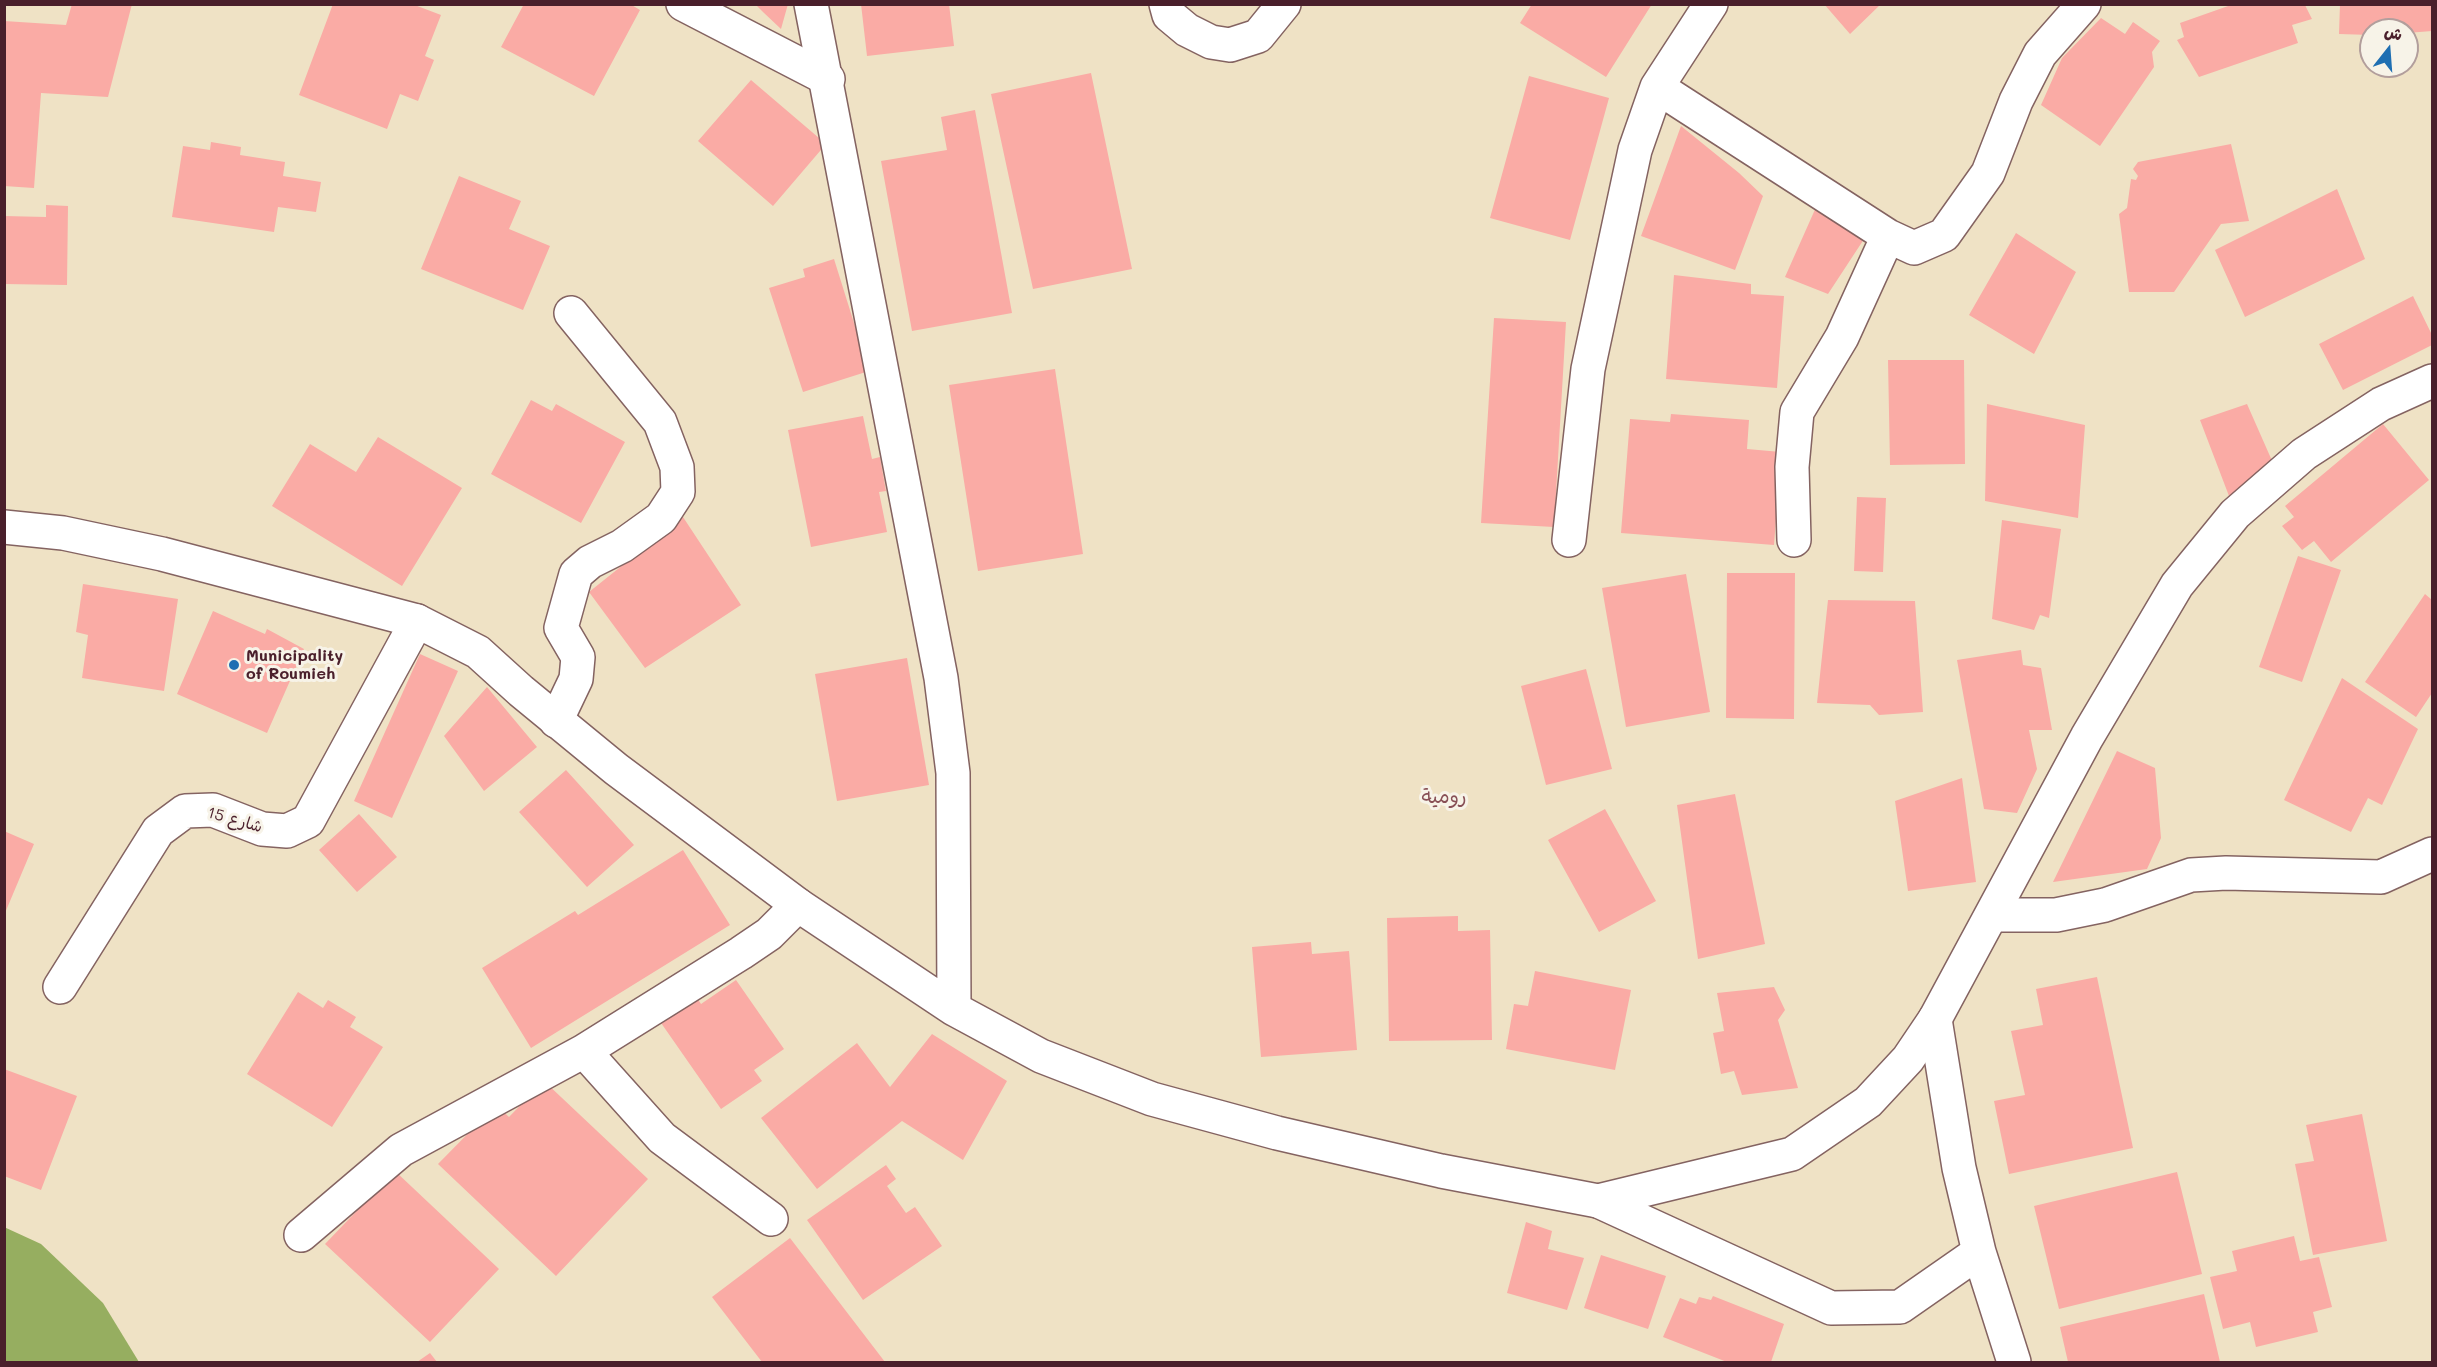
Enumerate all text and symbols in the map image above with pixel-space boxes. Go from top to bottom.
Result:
north arrow [2359,18,2419,78]
text: ش [2382,20,2405,45]
place label: Municipality of Roumieh [246,646,343,684]
marker: Municipality of Roumieh [227,658,241,672]
district label: رومية [1421,785,1467,809]
street label: شارع 15 [205,803,265,837]

